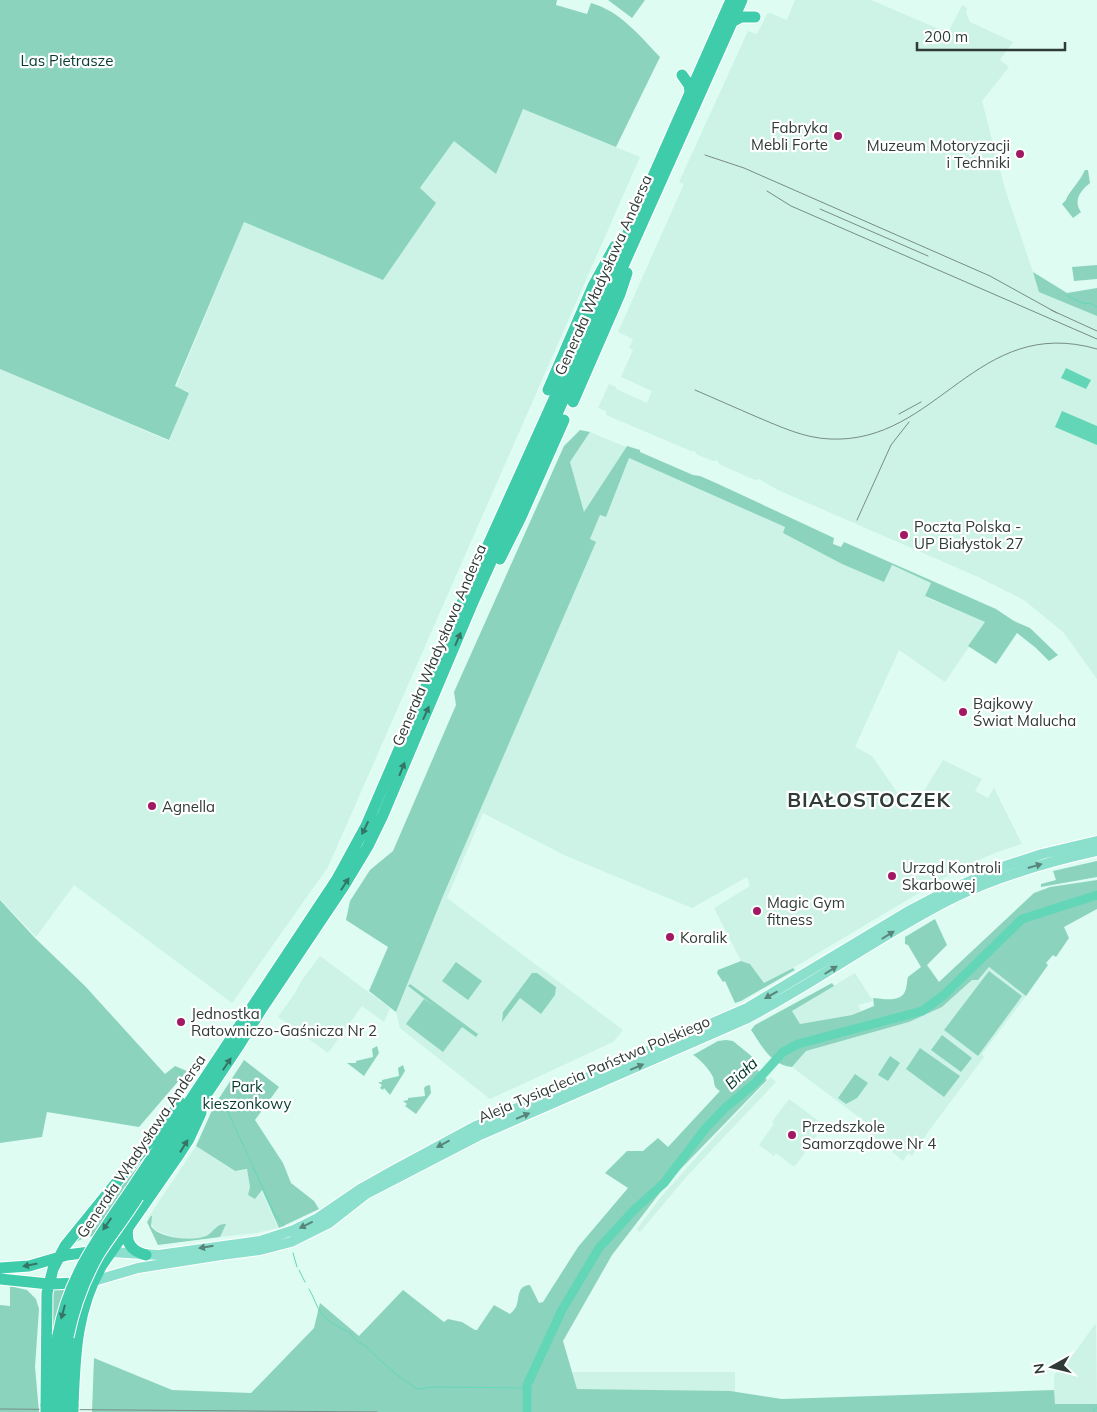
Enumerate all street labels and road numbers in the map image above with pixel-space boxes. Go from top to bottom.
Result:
street label: Generała Władysława Andersa [550,172,656,378]
street label: Generała Władysława Andersa [388,541,490,749]
street label: Aleja Tysiąclecia Państwa Polskiego [475,1011,713,1127]
street label: Generała Władysława Andersa [72,1051,210,1241]

